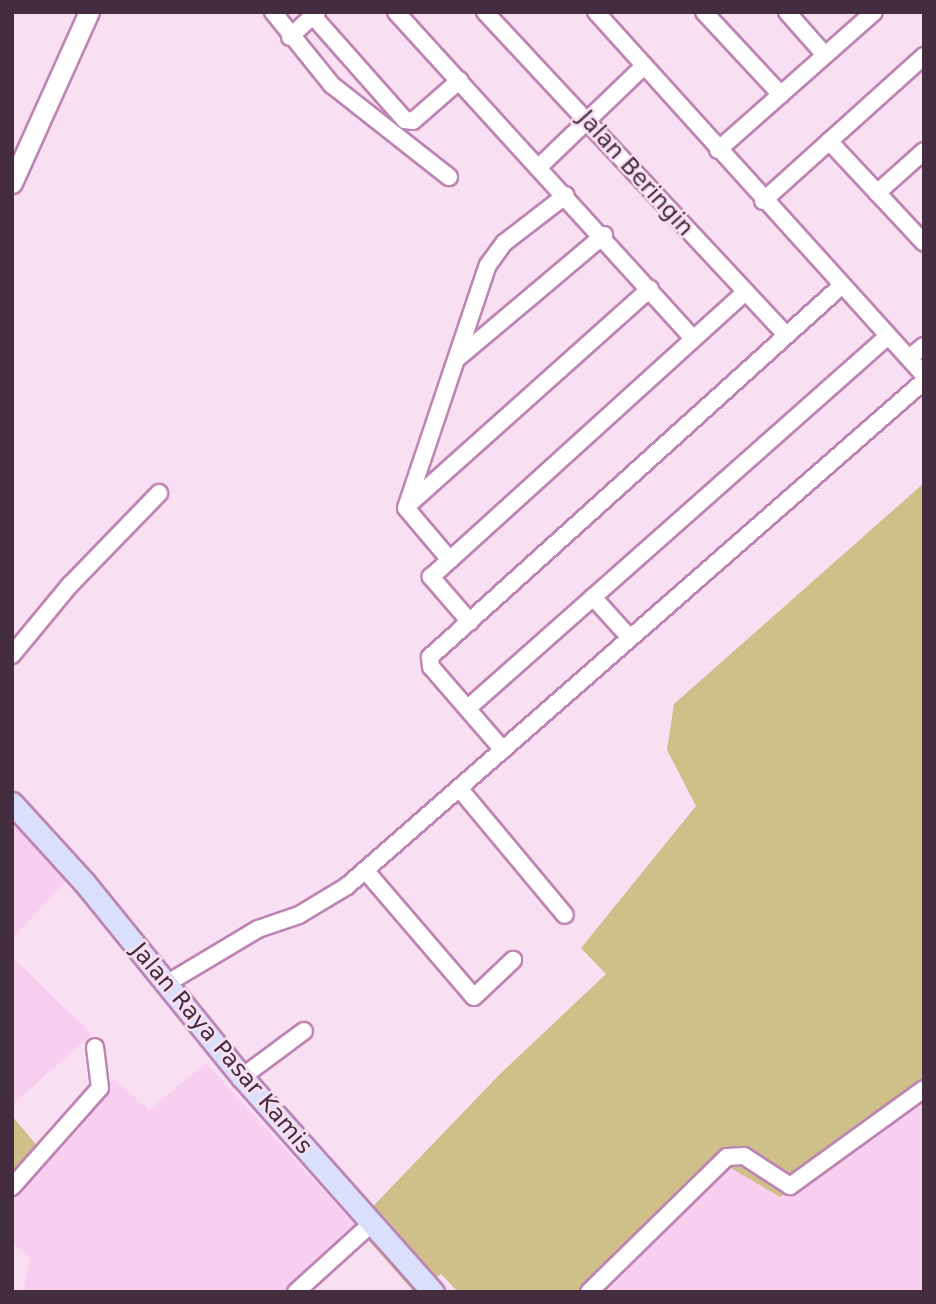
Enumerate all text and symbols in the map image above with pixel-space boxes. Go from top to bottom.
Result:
street label: Jalan Beringin [572,105,700,241]
street label: Jalan Raya Pasar Kamis [126,937,318,1159]

